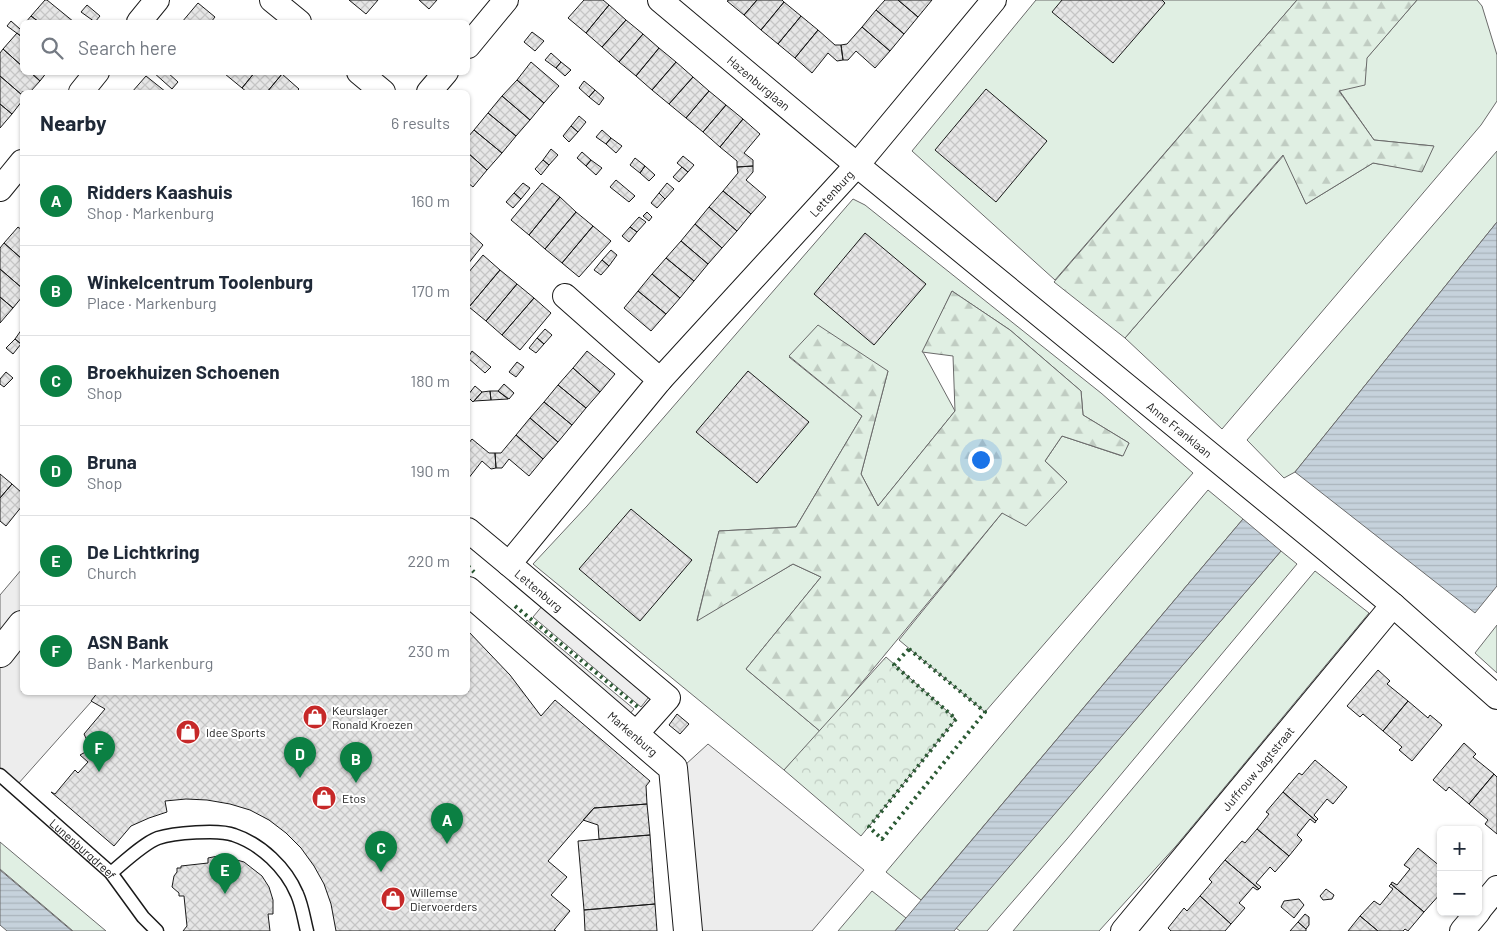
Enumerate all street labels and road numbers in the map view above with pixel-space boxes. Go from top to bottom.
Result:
street label: Hazenburglaan [725,53,793,113]
street label: Lettenburg [806,167,856,219]
street label: Anne Franklaan [1144,398,1215,460]
street label: Lettenburg [512,566,566,614]
street label: Markenburg [605,708,661,759]
street label: Juffrouw Jagtstraat [1219,723,1297,814]
street label: Lunenburgdreef [47,815,120,881]

